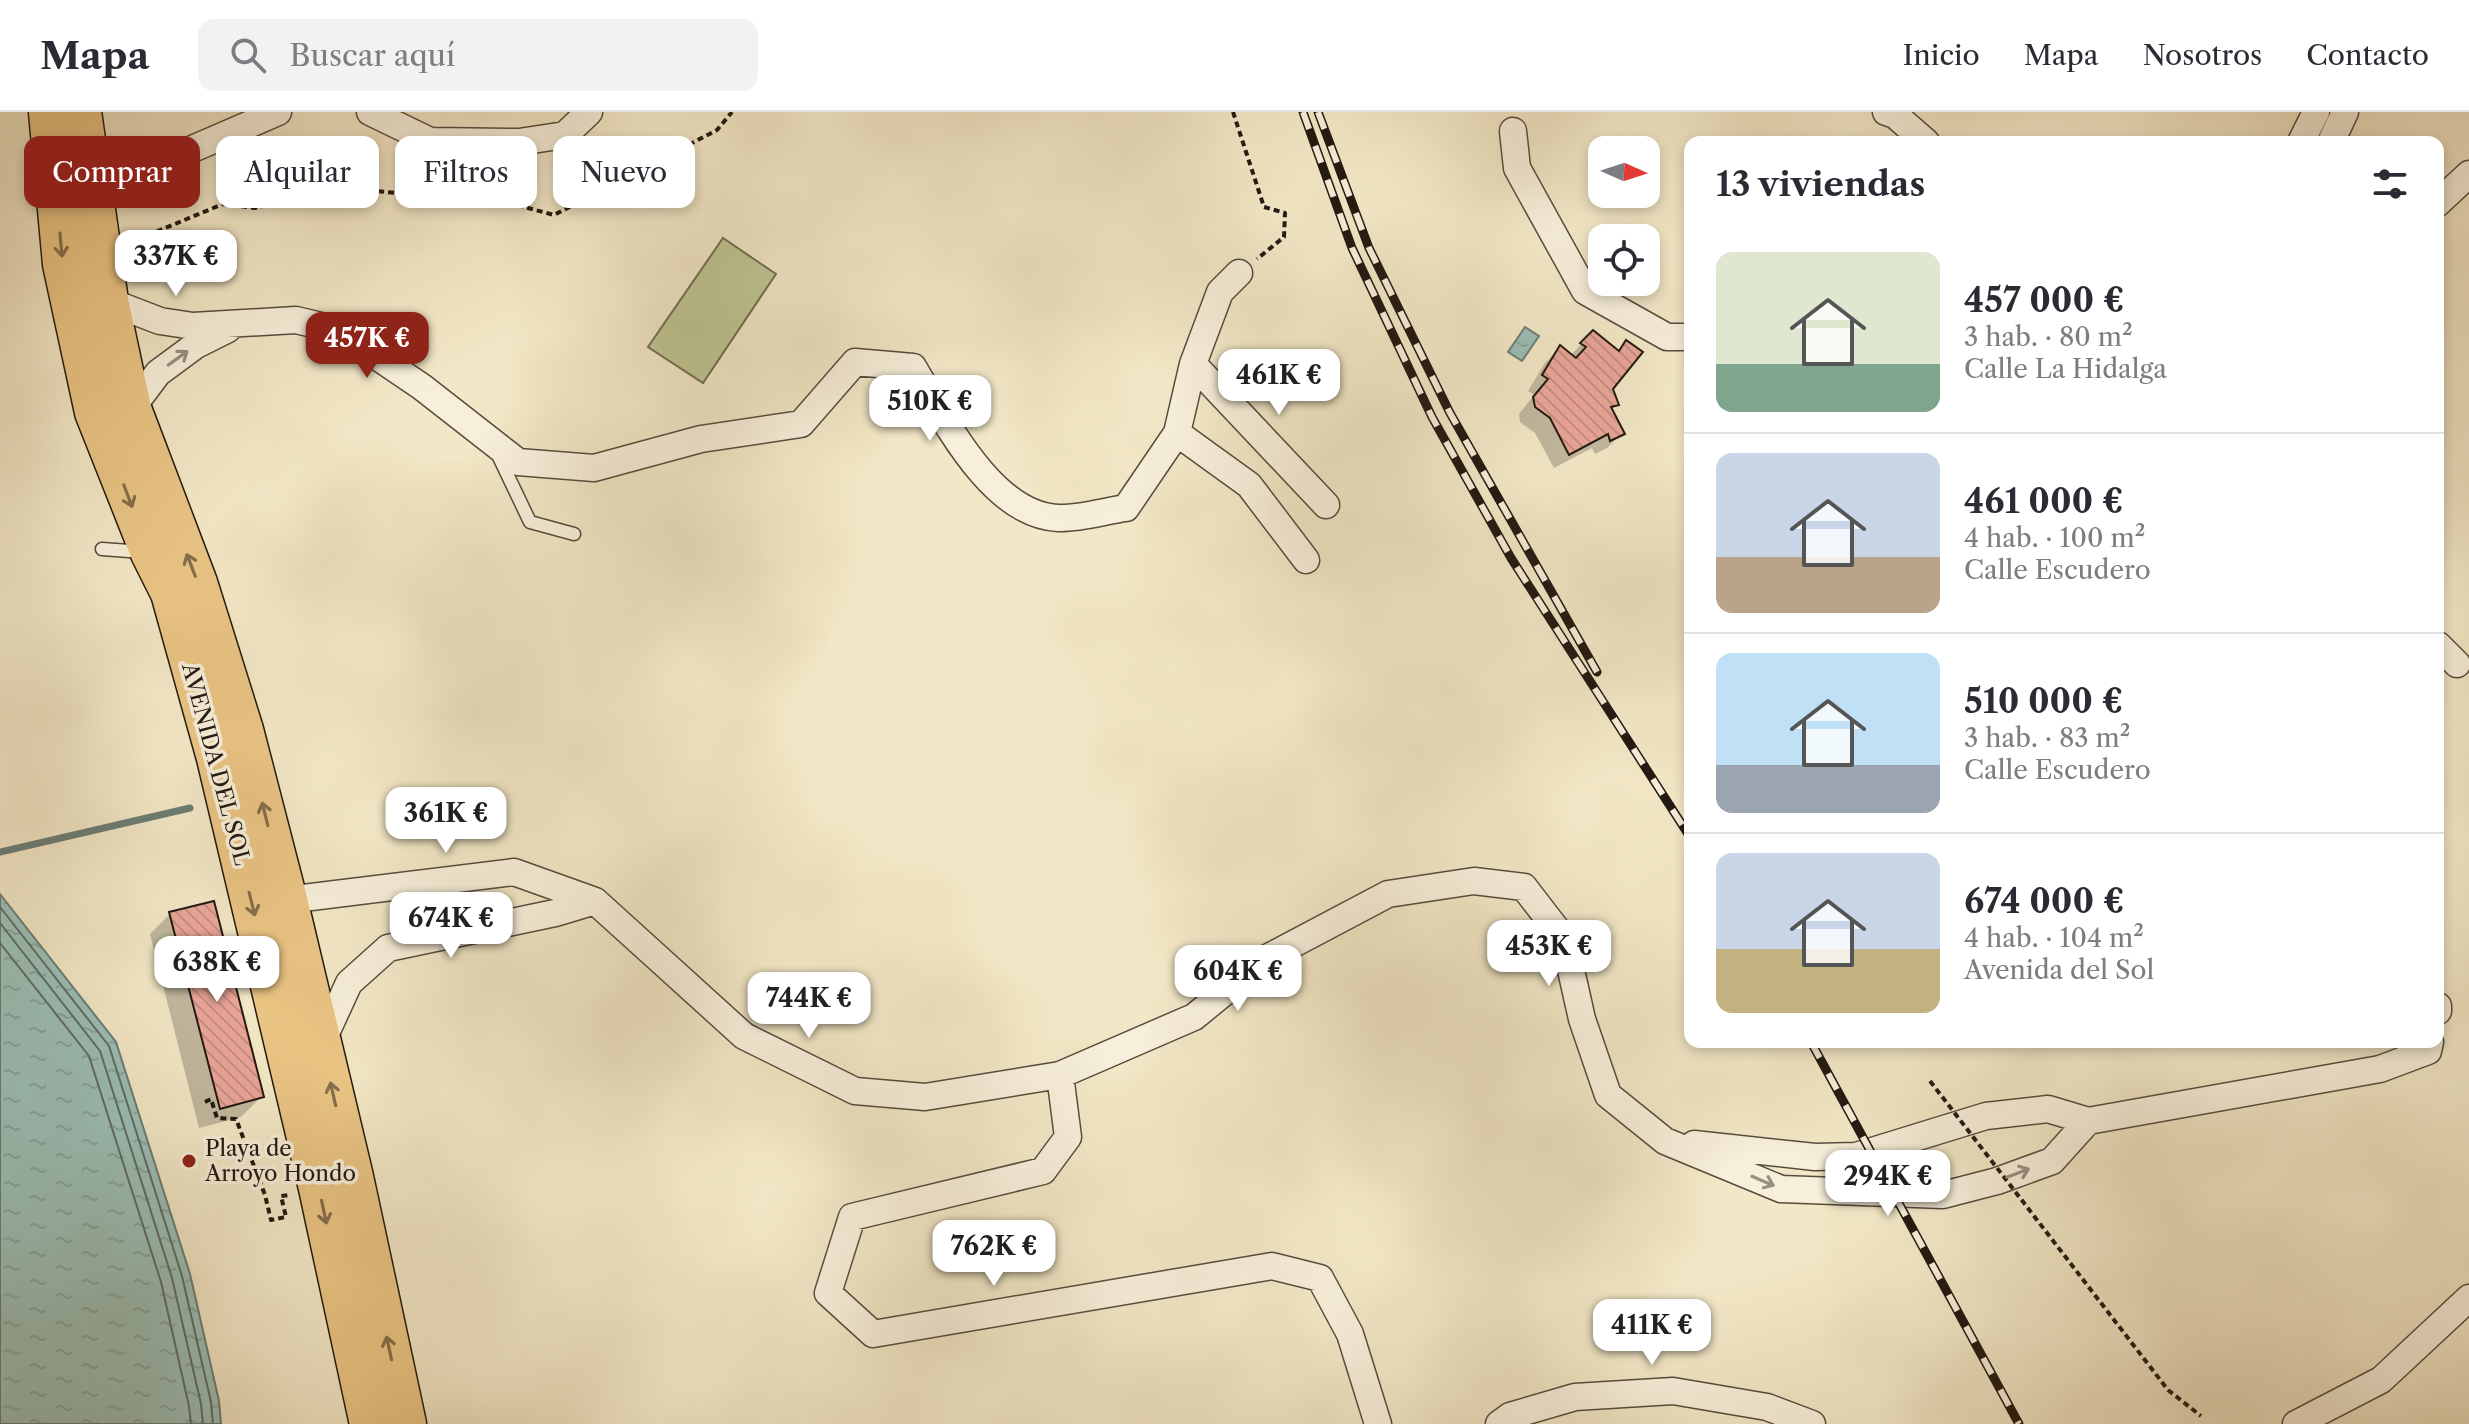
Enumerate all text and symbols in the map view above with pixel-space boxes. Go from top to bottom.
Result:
search box [198,19,758,91]
text: Mapa [40,32,150,79]
icon: search [226,33,270,77]
text: Buscar aquí [290,37,455,74]
text: Inicio [1903,38,1980,72]
text: Mapa [2024,38,2099,72]
text: Nosotros [2143,38,2262,72]
text: Contacto [2306,38,2429,72]
chip: Comprar [24,136,200,208]
chip: Alquilar [216,136,379,208]
chip: Filtros [395,136,537,208]
chip: Nuevo [553,136,695,208]
north arrow [1588,136,1660,208]
map controls [1588,136,1660,296]
icon: filters [2368,162,2412,206]
text: 13 viviendas [1716,163,1925,205]
button: locate [1588,224,1660,296]
pin: 337K € [111,230,241,298]
one-way arrow [54,231,69,258]
text: 337K € [133,240,219,272]
text: 457 000 € [1964,279,2124,321]
icon: home [1780,284,1876,380]
pin: 457K € [302,312,432,380]
text: 3 hab. · 80 m² [1964,321,2133,353]
text: 457K € [324,322,410,354]
pin: 461K € [1214,349,1344,417]
one-way arrow [167,350,189,367]
text: Calle La Hidalga [1964,353,2167,385]
text: 461K € [1236,359,1322,391]
pin: 510K € [865,375,995,443]
text: 510K € [887,385,973,417]
text: 461 000 € [1964,480,2123,522]
one-way arrow [122,483,136,508]
icon: home [1780,485,1876,581]
text: 4 hab. · 100 m² [1964,522,2145,554]
one-way arrow [183,553,197,578]
text: Calle Escudero [1964,554,2151,586]
street label: AVENIDA DEL SOL [176,659,256,869]
text: 510 000 € [1964,680,2123,722]
icon: home [1780,685,1876,781]
text: 3 hab. · 83 m² [1964,722,2130,754]
text: Calle Escudero [1964,754,2151,786]
pin: 361K € [381,787,511,855]
text: 361K € [403,797,489,829]
one-way arrow [257,802,272,827]
text: 674 000 € [1964,880,2124,922]
icon: home [1780,885,1876,981]
one-way arrow [246,891,261,916]
pin: 674K € [386,892,516,960]
text: 674K € [408,902,494,934]
pin: 453K € [1484,920,1614,988]
text: 4 hab. · 104 m² [1964,922,2144,954]
text: 453K € [1505,930,1593,962]
pin: 638K € [152,936,282,1004]
pin: 604K € [1173,945,1303,1013]
text: 638K € [172,946,262,978]
text: Avenida del Sol [1964,954,2154,986]
text: 604K € [1193,955,1283,987]
pin: 744K € [744,972,874,1040]
text: 744K € [766,982,852,1014]
one-way arrow [325,1082,340,1107]
place label: Playa de Arroyo Hondo [204,1135,356,1187]
pin: 294K € [1823,1150,1953,1218]
marker: Playa de Arroyo Hondo [180,1152,198,1170]
text: 294K € [1843,1160,1933,1192]
one-way arrow [2005,1165,2030,1179]
one-way arrow [1750,1175,1775,1190]
one-way arrow [317,1199,332,1224]
pin: 762K € [929,1220,1059,1288]
text: 762K € [950,1230,1038,1262]
pin: 411K € [1587,1299,1717,1367]
text: 411K € [1611,1309,1693,1341]
one-way arrow [381,1335,396,1361]

